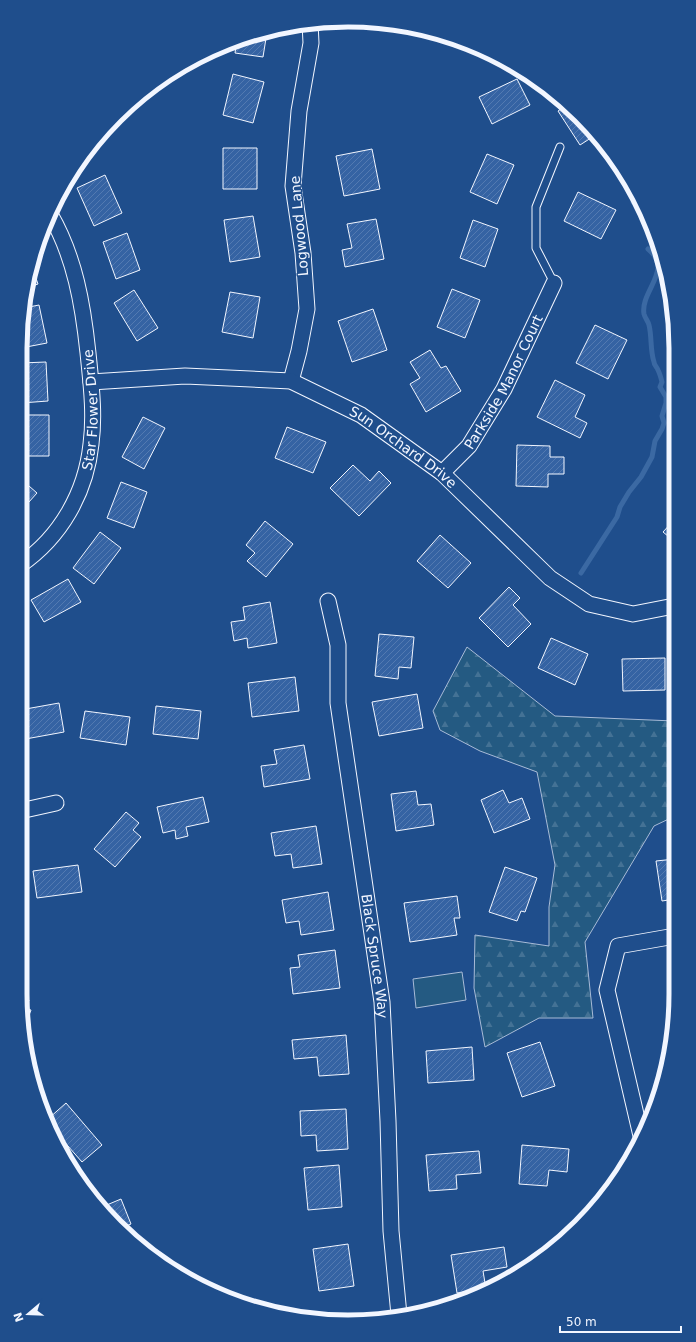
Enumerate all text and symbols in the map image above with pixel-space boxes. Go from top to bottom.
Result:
street label: Logwood Lane [287,175,311,277]
street label: Parkside Manor Court [461,312,546,452]
street label: Star Flower Drive [79,348,101,472]
street label: Sun Orchard Drive [347,403,460,491]
street label: Black Spruce Way [358,893,391,1019]
north arrow [8,1294,48,1334]
scale bar [560,1308,681,1334]
text: N [11,1311,27,1324]
text: 50 m [566,1315,597,1329]

